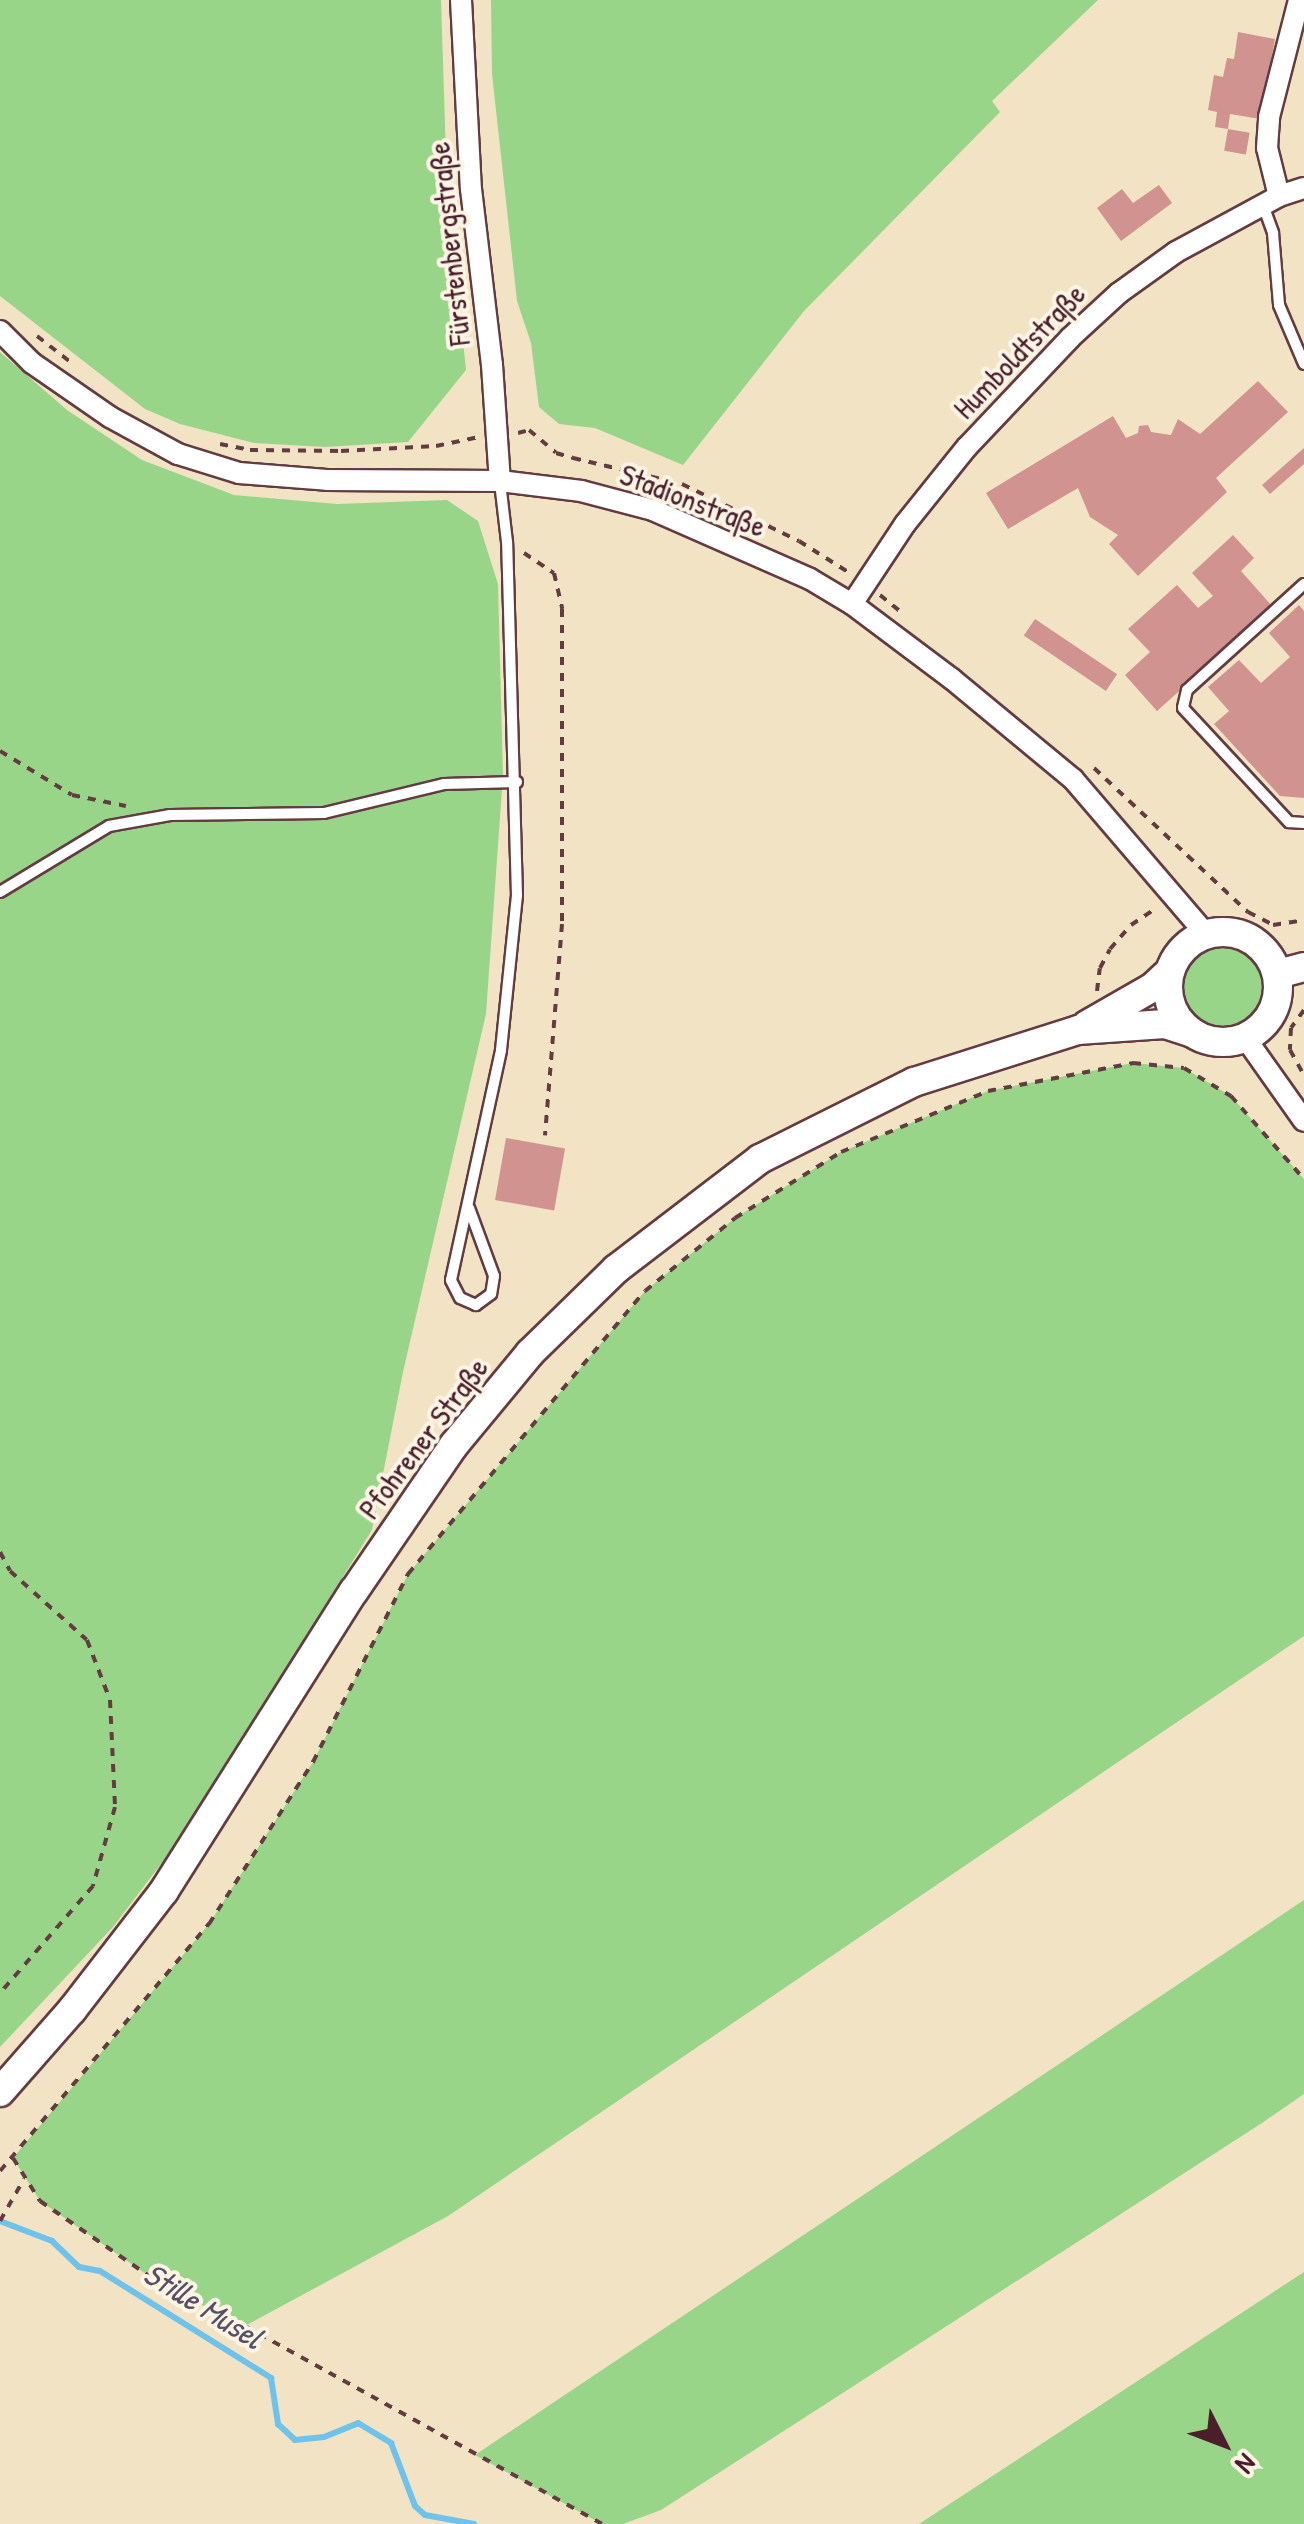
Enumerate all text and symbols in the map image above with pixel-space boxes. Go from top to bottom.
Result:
street label: Fürstenbergstraße [420,140,478,348]
street label: Humboldtstraße [946,276,1092,426]
street label: Stadionstraße [615,456,771,544]
street label: Pfohrener Straße [351,1350,495,1526]
water label: Stille Musel [137,2255,269,2357]
north arrow [1174,2394,1274,2494]
text: N [1227,2446,1265,2482]

